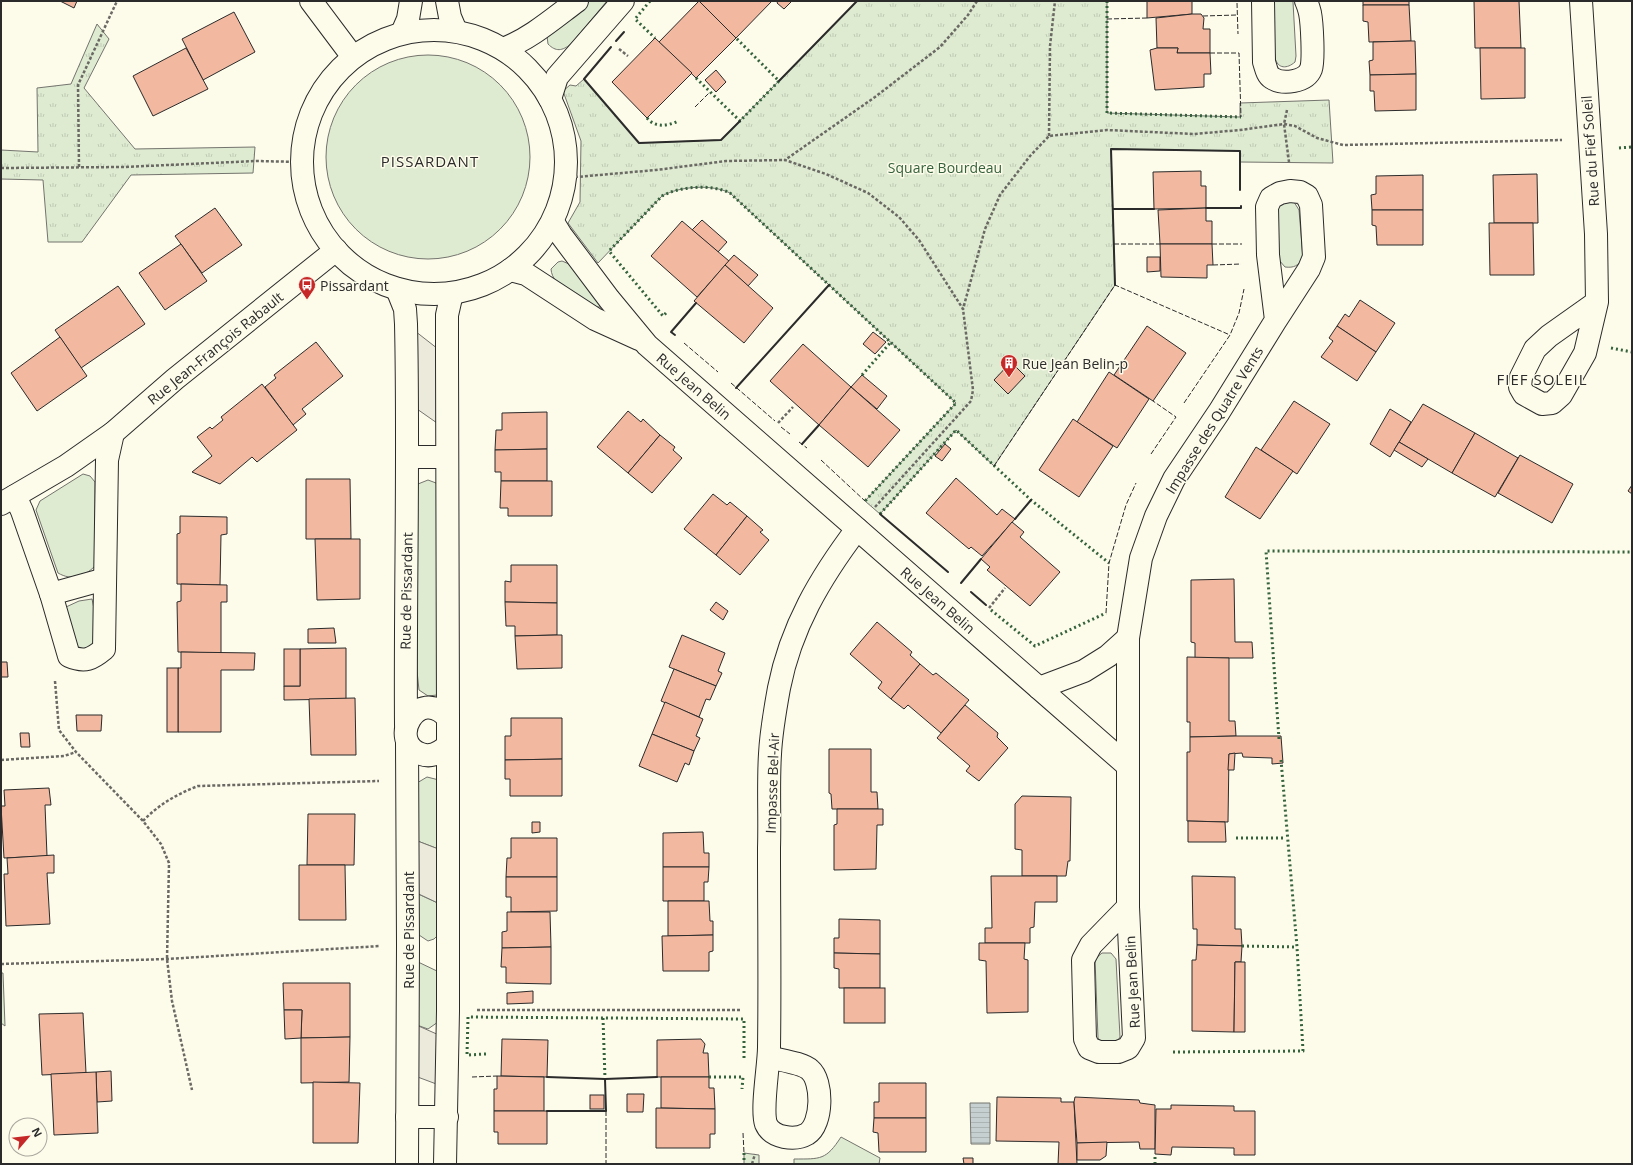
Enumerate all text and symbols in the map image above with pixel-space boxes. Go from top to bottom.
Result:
street label: Rue du Fief Soleil [1577,95,1603,207]
district label: PISSARDANT [381,151,479,171]
park label: Square Bourdeau [888,158,1002,177]
bus stop icon: Pissardant [297,275,317,300]
place label: Pissardant [320,276,389,295]
street label: Rue Jean-François Rabault [143,287,287,409]
street label: Impasse des Quatre Vents [1161,342,1267,497]
street label: Rue Jean Belin [653,348,735,424]
building icon: Rue Jean Belin-p [999,353,1019,378]
place label: Rue Jean Belin-p [1022,354,1128,373]
district label: FIEF SOLEIL [1497,369,1587,389]
street label: Rue de Pissardant [395,532,417,650]
street label: Rue Jean Belin [897,562,979,638]
street label: Impasse Bel-Air [761,732,783,834]
street label: Rue de Pissardant [399,871,418,989]
street label: Rue Jean Belin [1120,935,1144,1029]
north arrow [8,1117,48,1157]
text: N [29,1125,46,1140]

